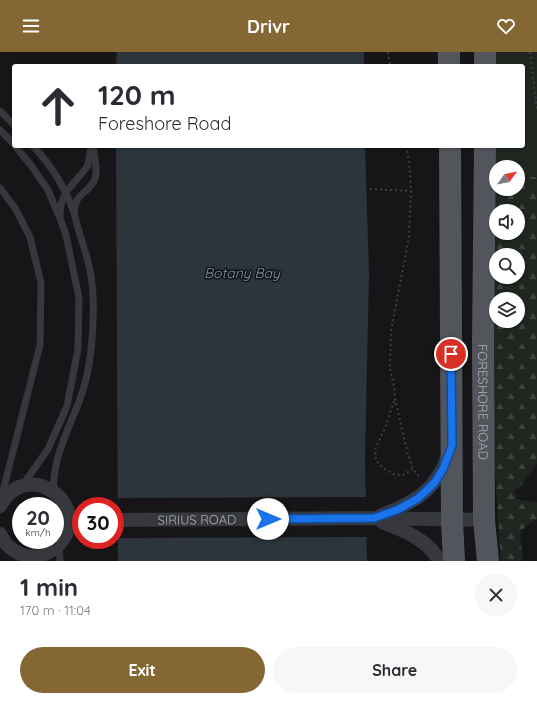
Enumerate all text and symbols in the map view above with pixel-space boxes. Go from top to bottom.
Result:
icon: menu [20,15,42,37]
text: Drivr [247,15,290,38]
icon: heart [495,15,517,37]
text: 120 m [98,77,176,112]
icon: ahead [32,80,84,132]
text: Foreshore Road [98,112,231,135]
north arrow [489,160,525,196]
map controls [489,160,525,328]
button: sound [489,204,525,240]
button: search [489,248,525,284]
water label: Botany Bay [204,264,281,282]
button: layers [489,292,525,328]
pin [434,337,468,371]
icon: arrive [440,343,462,365]
street label: FORESHORE ROAD [475,344,492,460]
speed limit sign: 30 [72,497,124,549]
position arrow [247,498,289,540]
text: 20 [26,505,50,530]
street label: SIRIUS ROAD [158,511,236,528]
text: km/h [25,526,51,539]
text: 1 min [20,572,78,602]
button: close [475,574,517,616]
text: 170 m · 11:04 [20,602,91,618]
button: Exit [20,647,265,693]
button: Share [273,647,517,693]

